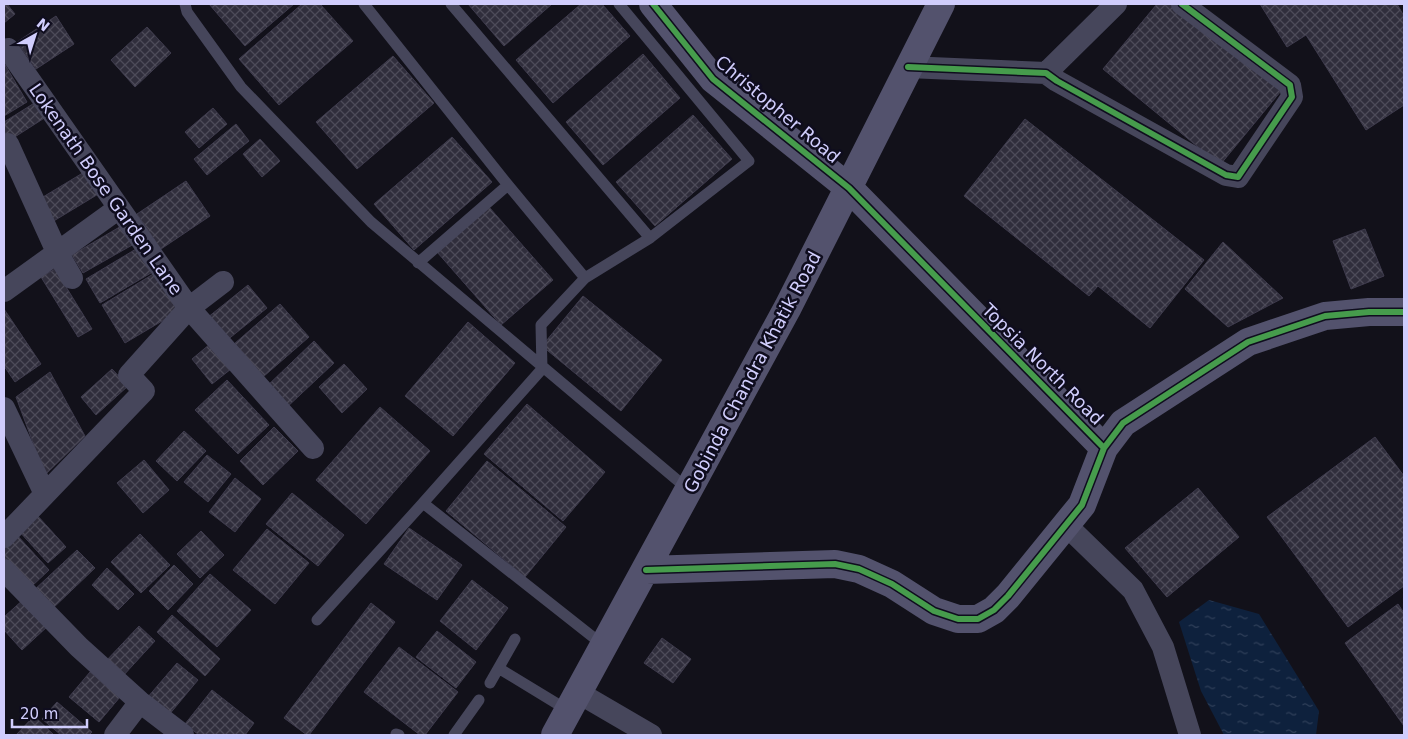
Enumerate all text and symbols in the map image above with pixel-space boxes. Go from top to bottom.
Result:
north arrow [10,10,60,60]
text: N [34,15,53,35]
street label: Christopher Road [711,51,845,167]
street label: Lokenath Bose Garden Lane [25,79,187,299]
street label: Gobinda Chandra Khatik Road [679,248,825,496]
street label: Topsia North Road [977,298,1108,429]
scale bar [12,696,88,728]
text: 20 m [20,705,58,723]

